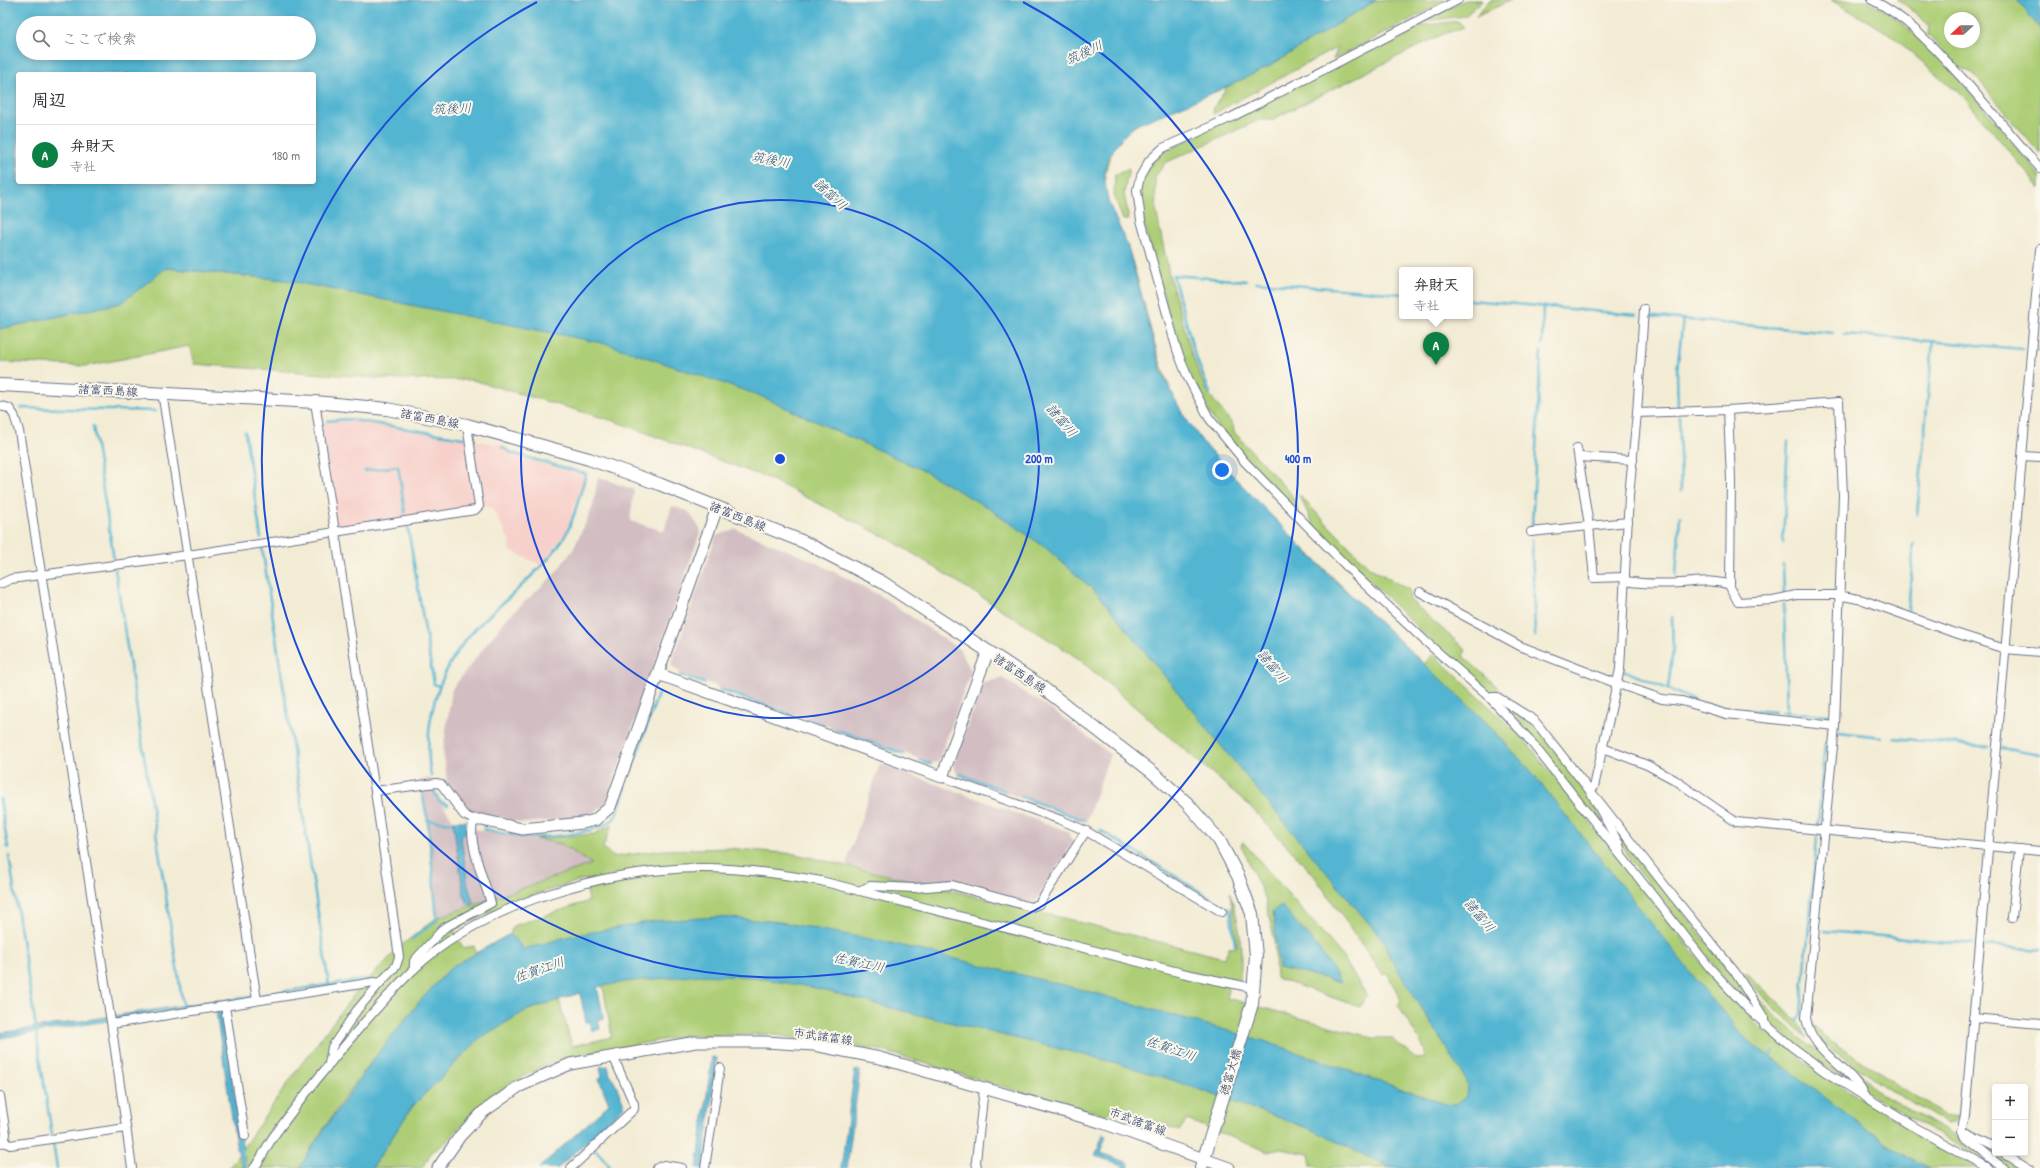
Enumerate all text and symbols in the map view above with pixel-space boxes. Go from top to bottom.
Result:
north arrow [1944,12,1980,48]
search box [16,16,316,60]
icon: search [30,27,52,49]
text: ここで検索 [62,28,137,49]
water label: 筑後川 [1063,36,1105,68]
text: 周辺 [32,88,66,111]
water label: 筑後川 [432,98,472,118]
text: 弁財天 [70,135,115,156]
text: A [42,146,48,164]
text: 180 m [272,146,300,164]
water label: 筑後川 [750,146,792,172]
text: 寺社 [70,157,96,175]
water label: 諸富川 [811,174,851,214]
popup [1399,267,1473,319]
text: 弁財天 [1413,274,1459,295]
text: 寺社 [1413,296,1440,314]
pin: A [1423,332,1449,365]
street label: 諸富西島線 [78,380,138,400]
water label: 諸富川 [1042,399,1082,441]
street label: 諸富西島線 [399,404,461,432]
text: 200 m [1025,450,1053,467]
text: 400 m [1285,450,1311,467]
centre of rings [773,452,787,466]
your location [1212,460,1232,480]
street label: 諸富西島線 [707,497,769,535]
water label: 諸富川 [1254,645,1292,687]
street label: 諸富西島線 [990,649,1050,697]
water label: 諸富川 [1461,894,1499,936]
water label: 佐賀江川 [832,948,886,976]
water label: 佐賀江川 [511,952,567,986]
street label: 市武諸富線 [792,1023,854,1049]
water label: 佐賀江川 [1143,1031,1199,1065]
street label: 徳富大橋 [1215,1047,1245,1097]
map controls [1992,1084,2028,1156]
button: + [1992,1084,2028,1120]
street label: 市武諸富線 [1107,1103,1169,1139]
button: − [1992,1120,2028,1156]

